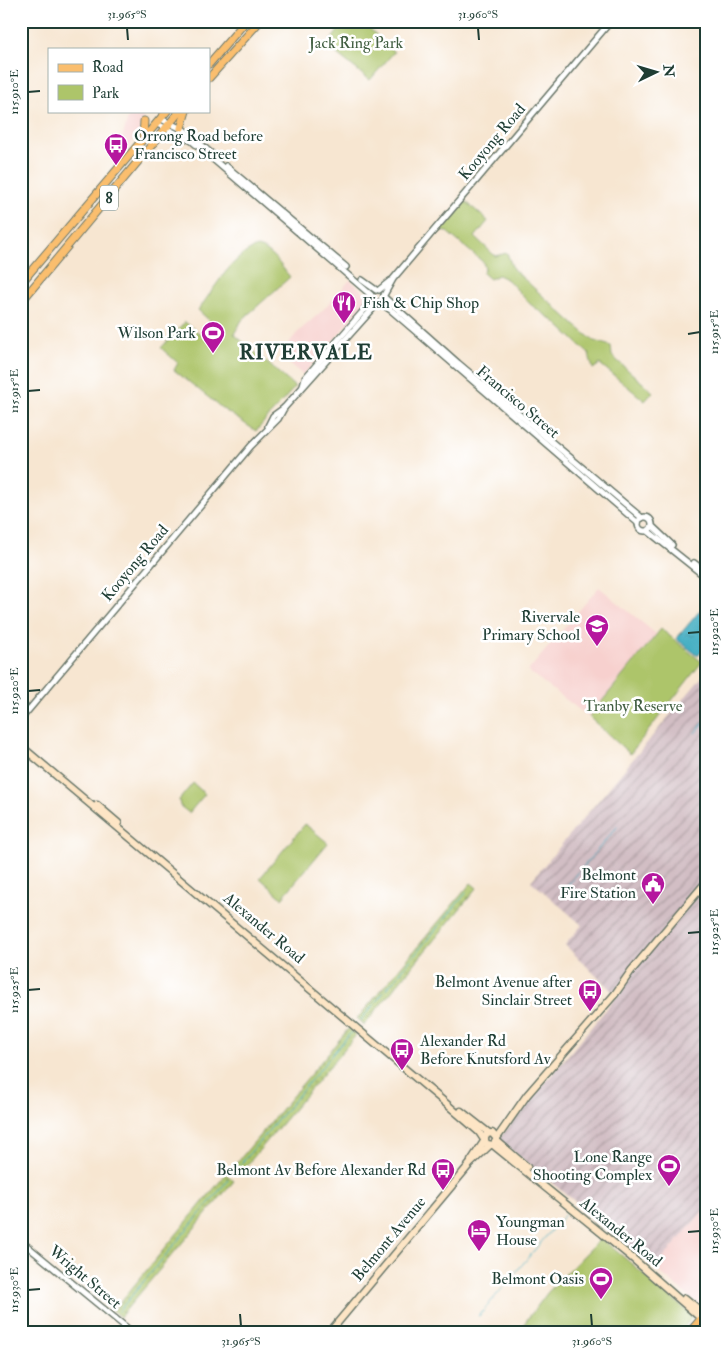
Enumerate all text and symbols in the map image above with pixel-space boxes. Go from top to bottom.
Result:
text: 31.965°S [107,7,147,22]
text: 31.960°S [458,7,498,22]
park label: Jack Ring Park [308,33,404,54]
legend [48,48,210,112]
north arrow [630,48,680,98]
text: Road [92,58,124,77]
text: N [659,63,678,78]
text: 115.910°E [7,69,22,115]
text: Park [92,84,119,103]
street label: Kooyong Road [454,100,530,184]
place label: Orrong Road before Francisco Street [134,126,263,164]
bus stop icon: Orrong Road before Francisco Street [103,132,129,166]
road number: 8 [100,186,118,210]
restaurant icon: Fish & Chip Shop [331,290,357,324]
place label: Fish & Chip Shop [362,293,479,314]
text: 115.915°E [707,309,722,354]
sports icon: Wilson Park [200,320,226,354]
place label: Wilson Park [116,323,196,343]
district label: RIVERVALE [239,339,373,366]
street label: Francisco Street [472,361,564,443]
text: 115.915°E [7,368,22,413]
street label: Kooyong Road [97,521,173,605]
place label: Rivervale Primary School [482,607,580,645]
text: 115.920°E [707,608,722,656]
school or university icon: Rivervale Primary School [584,613,610,647]
text: 115.920°E [7,667,22,715]
park label: Tranby Reserve [584,696,683,716]
place label: Belmont Fire Station [560,865,636,903]
public building icon: Belmont Fire Station [640,871,666,905]
street label: Alexander Road [218,888,309,968]
text: 115.925°E [707,909,722,955]
text: 115.925°E [7,967,22,1013]
place label: Belmont Avenue after Sinclair Street [435,972,572,1010]
bus stop icon: Belmont Avenue after Sinclair Street [577,978,603,1012]
place label: Alexander Rd Before Knutsford Av [419,1031,552,1069]
bus stop icon: Alexander Rd Before Knutsford Av [389,1037,415,1071]
place label: Lone Range Shooting Complex [533,1147,652,1186]
sports icon: Lone Range Shooting Complex [656,1153,682,1187]
bus stop icon: Belmont Av Before Alexander Rd [430,1157,456,1191]
place label: Belmont Av Before Alexander Rd [216,1160,426,1180]
street label: Belmont Avenue [348,1192,430,1285]
street label: Alexander Road [575,1192,666,1271]
text: 115.930°E [707,1208,722,1254]
place label: Youngman House [496,1212,565,1250]
hotel icon: Youngman House [466,1218,492,1252]
street label: Wright Street [44,1240,125,1313]
sports icon: Belmont Oasis [588,1266,614,1300]
text: 115.930°E [7,1267,22,1313]
place label: Belmont Oasis [491,1269,584,1289]
text: 31.965°S [221,1334,261,1349]
text: 31.960°S [572,1334,612,1349]

